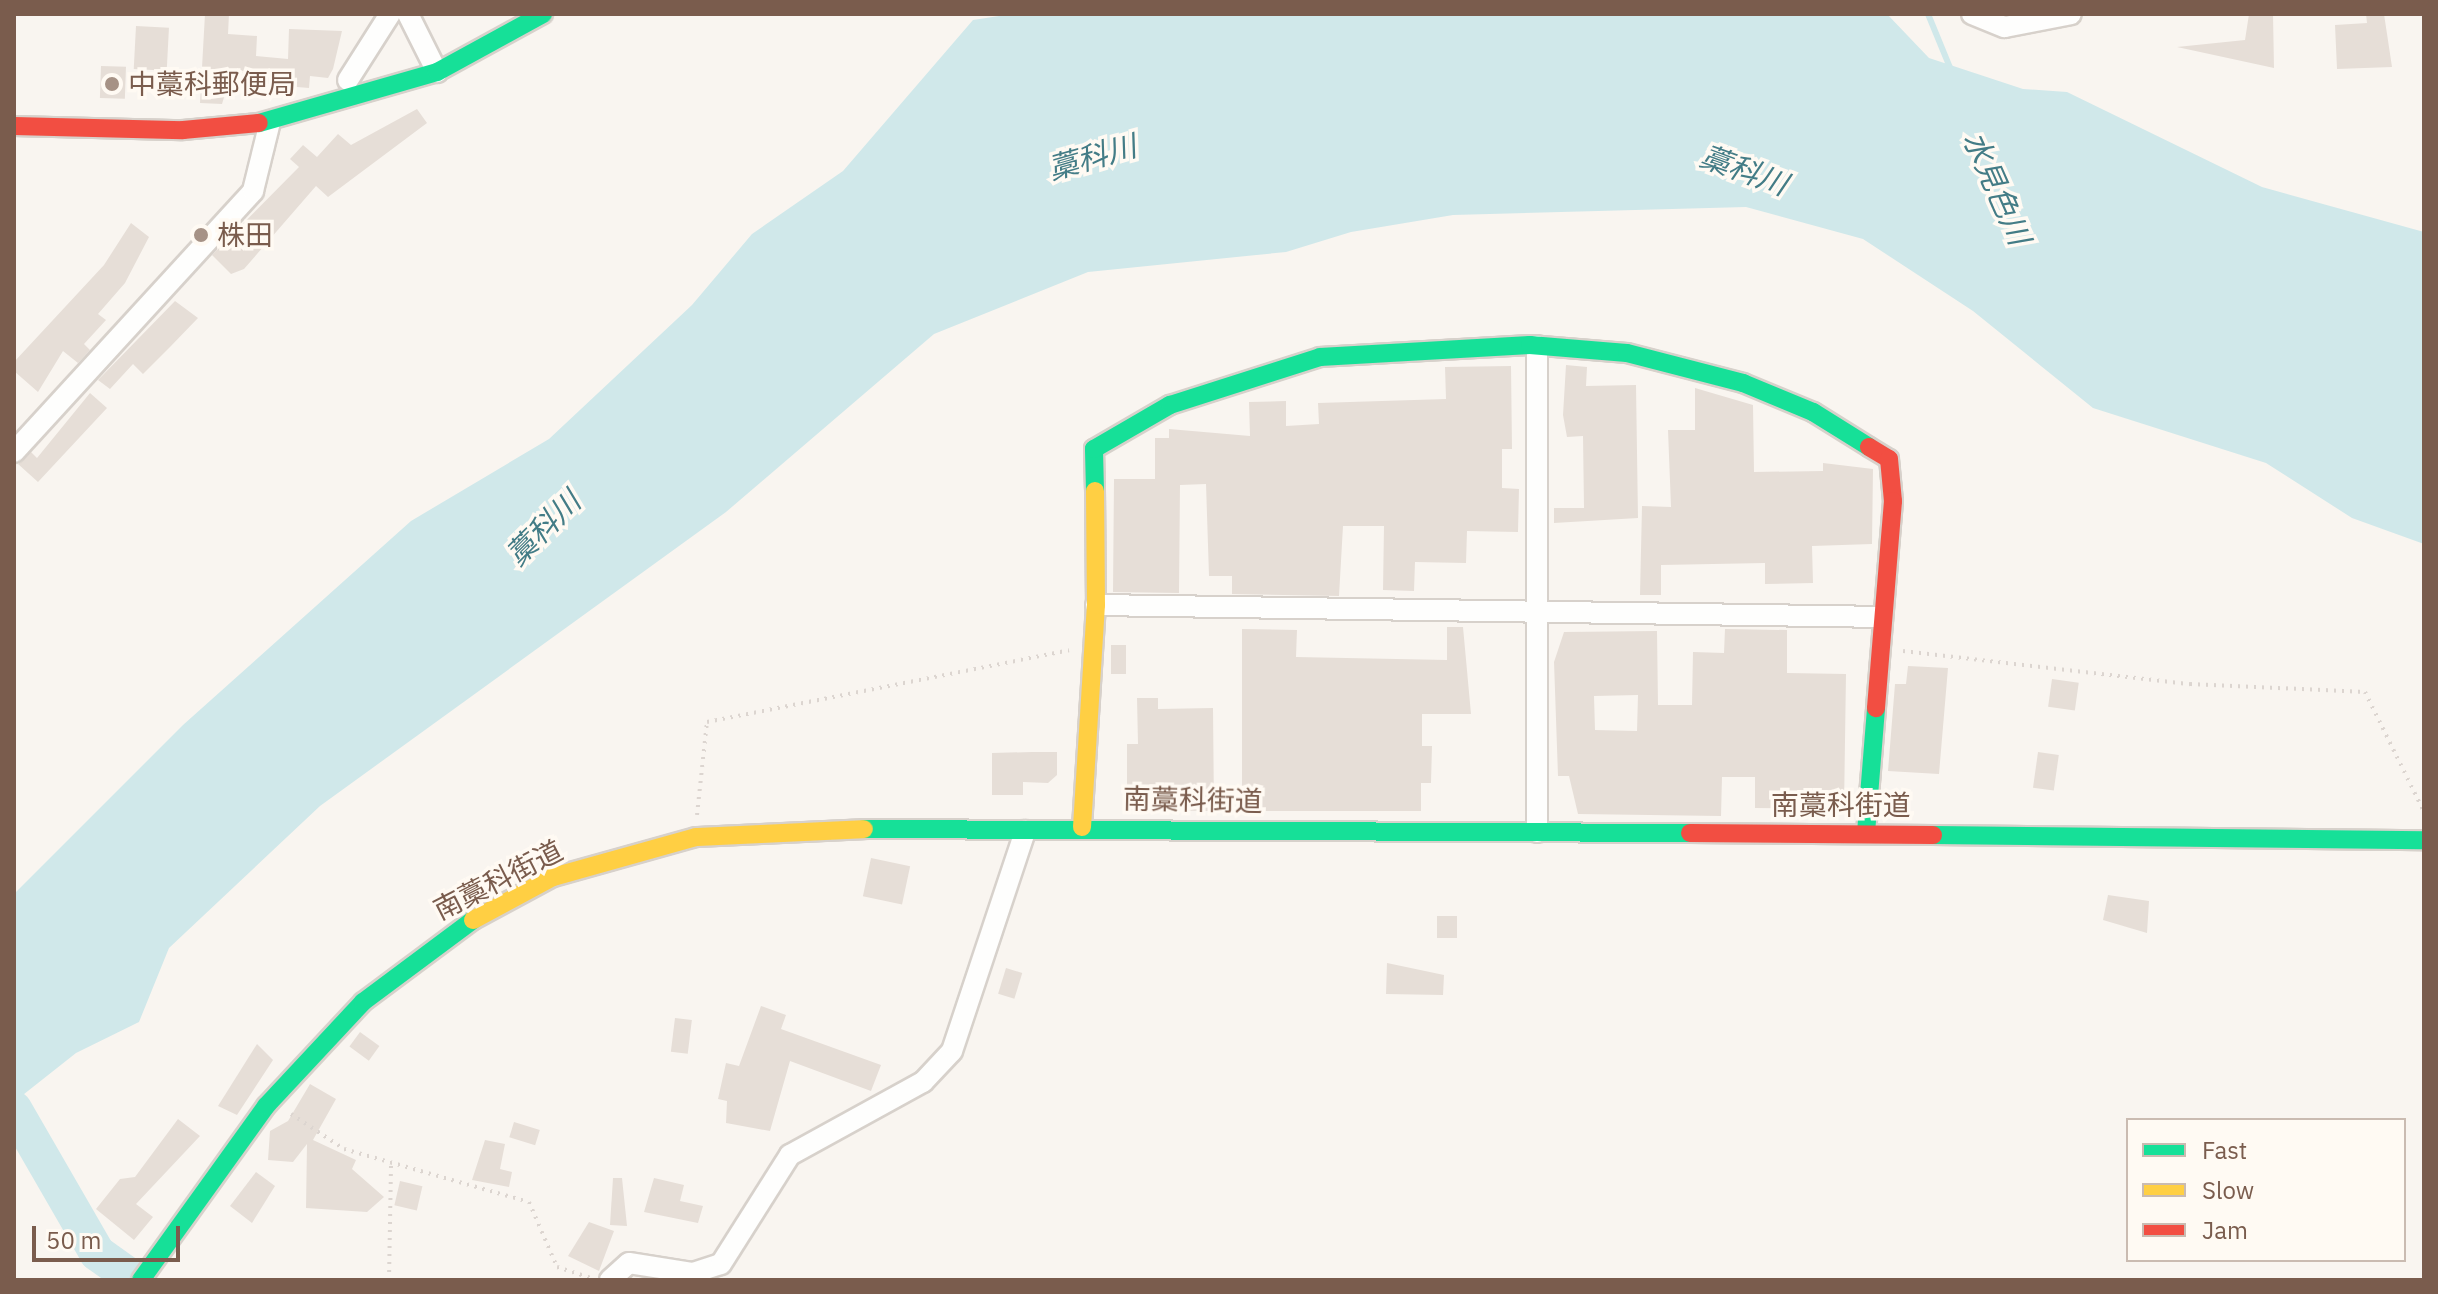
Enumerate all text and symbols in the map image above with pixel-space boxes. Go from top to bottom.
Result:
place label: 中藁科郵便局 [128,67,296,101]
marker: 中藁科郵便局 [103,75,121,93]
water label: 水見色川 [1956,126,2038,250]
water label: 藁科川 [1044,127,1140,187]
water label: 藁科川 [1696,138,1792,202]
place label: 株田 [217,218,273,252]
marker: 株田 [192,226,210,244]
water label: 藁科川 [498,483,588,573]
street label: 南藁科街道 [1123,782,1263,818]
street label: 南藁科街道 [1771,788,1911,822]
street label: 南藁科街道 [428,833,568,927]
legend [2126,1118,2406,1262]
text: Fast [2202,1134,2247,1166]
text: Slow [2202,1174,2254,1206]
scale bar [36,1210,184,1260]
text: Jam [2202,1214,2248,1246]
text: 50 m [46,1224,101,1256]

